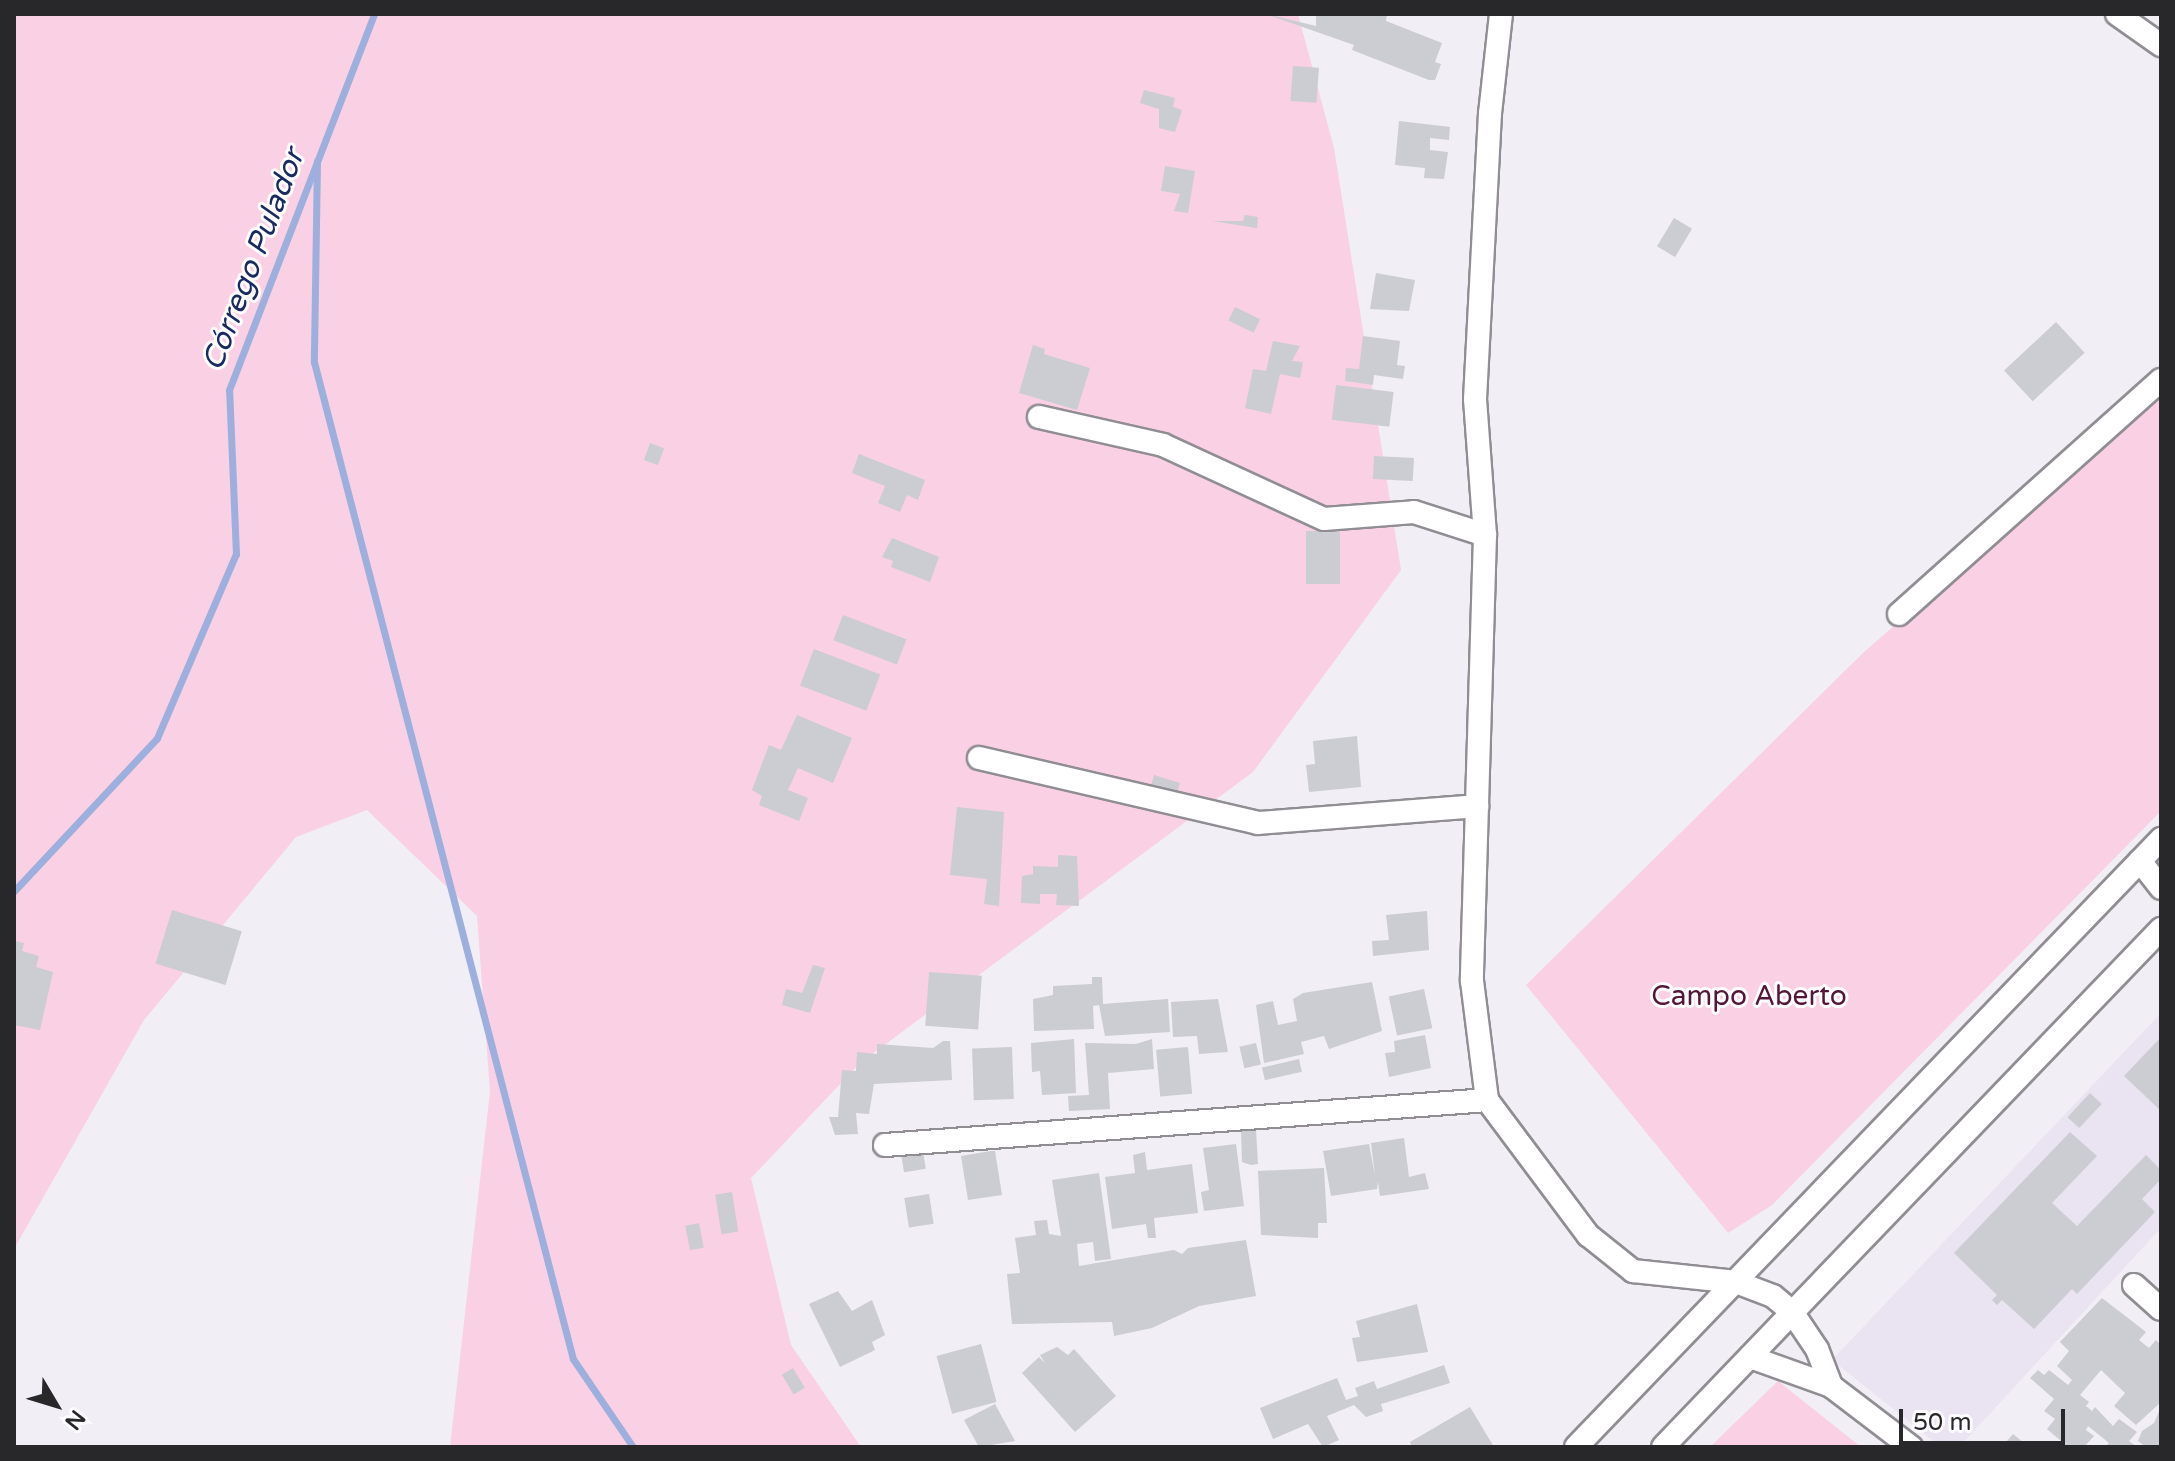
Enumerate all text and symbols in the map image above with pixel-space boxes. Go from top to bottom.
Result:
water label: Córrego Pulador [195,144,313,376]
park label: Campo Aberto [1651,979,1847,1013]
north arrow [16,1365,96,1445]
scale bar [1903,1393,2069,1443]
text: N [59,1405,91,1435]
text: 50 m [1913,1408,1971,1437]

